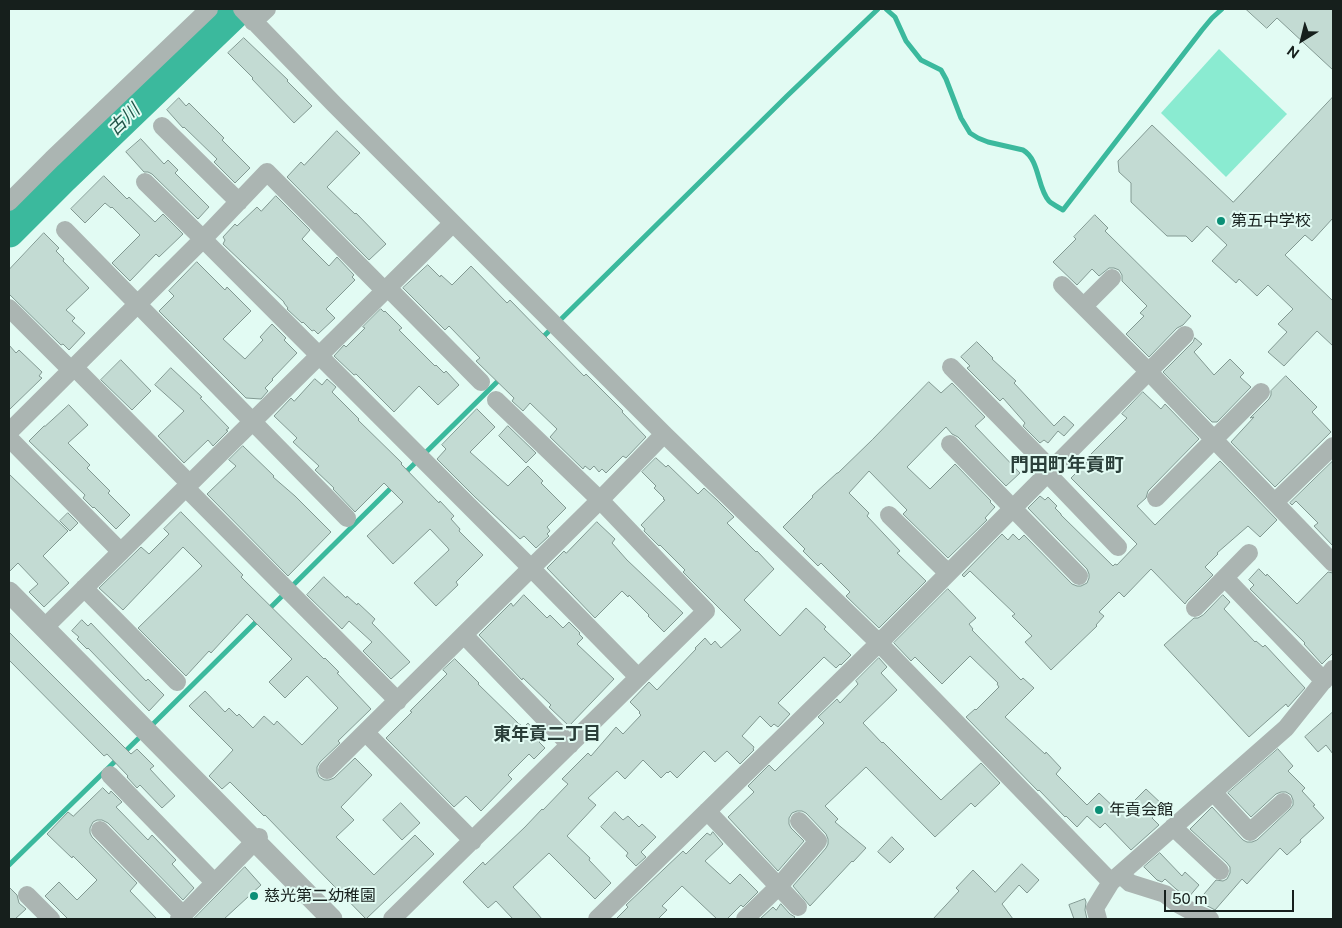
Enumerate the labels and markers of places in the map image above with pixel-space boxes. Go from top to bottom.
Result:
place label: 第五中学校 [1231,211,1311,231]
marker: 第五中学校 [1215,215,1227,227]
place label: 年貢会館 [1109,800,1173,820]
marker: 年貢会館 [1093,804,1105,816]
place label: 慈光第二幼稚園 [264,886,376,906]
marker: 慈光第二幼稚園 [248,890,260,902]

